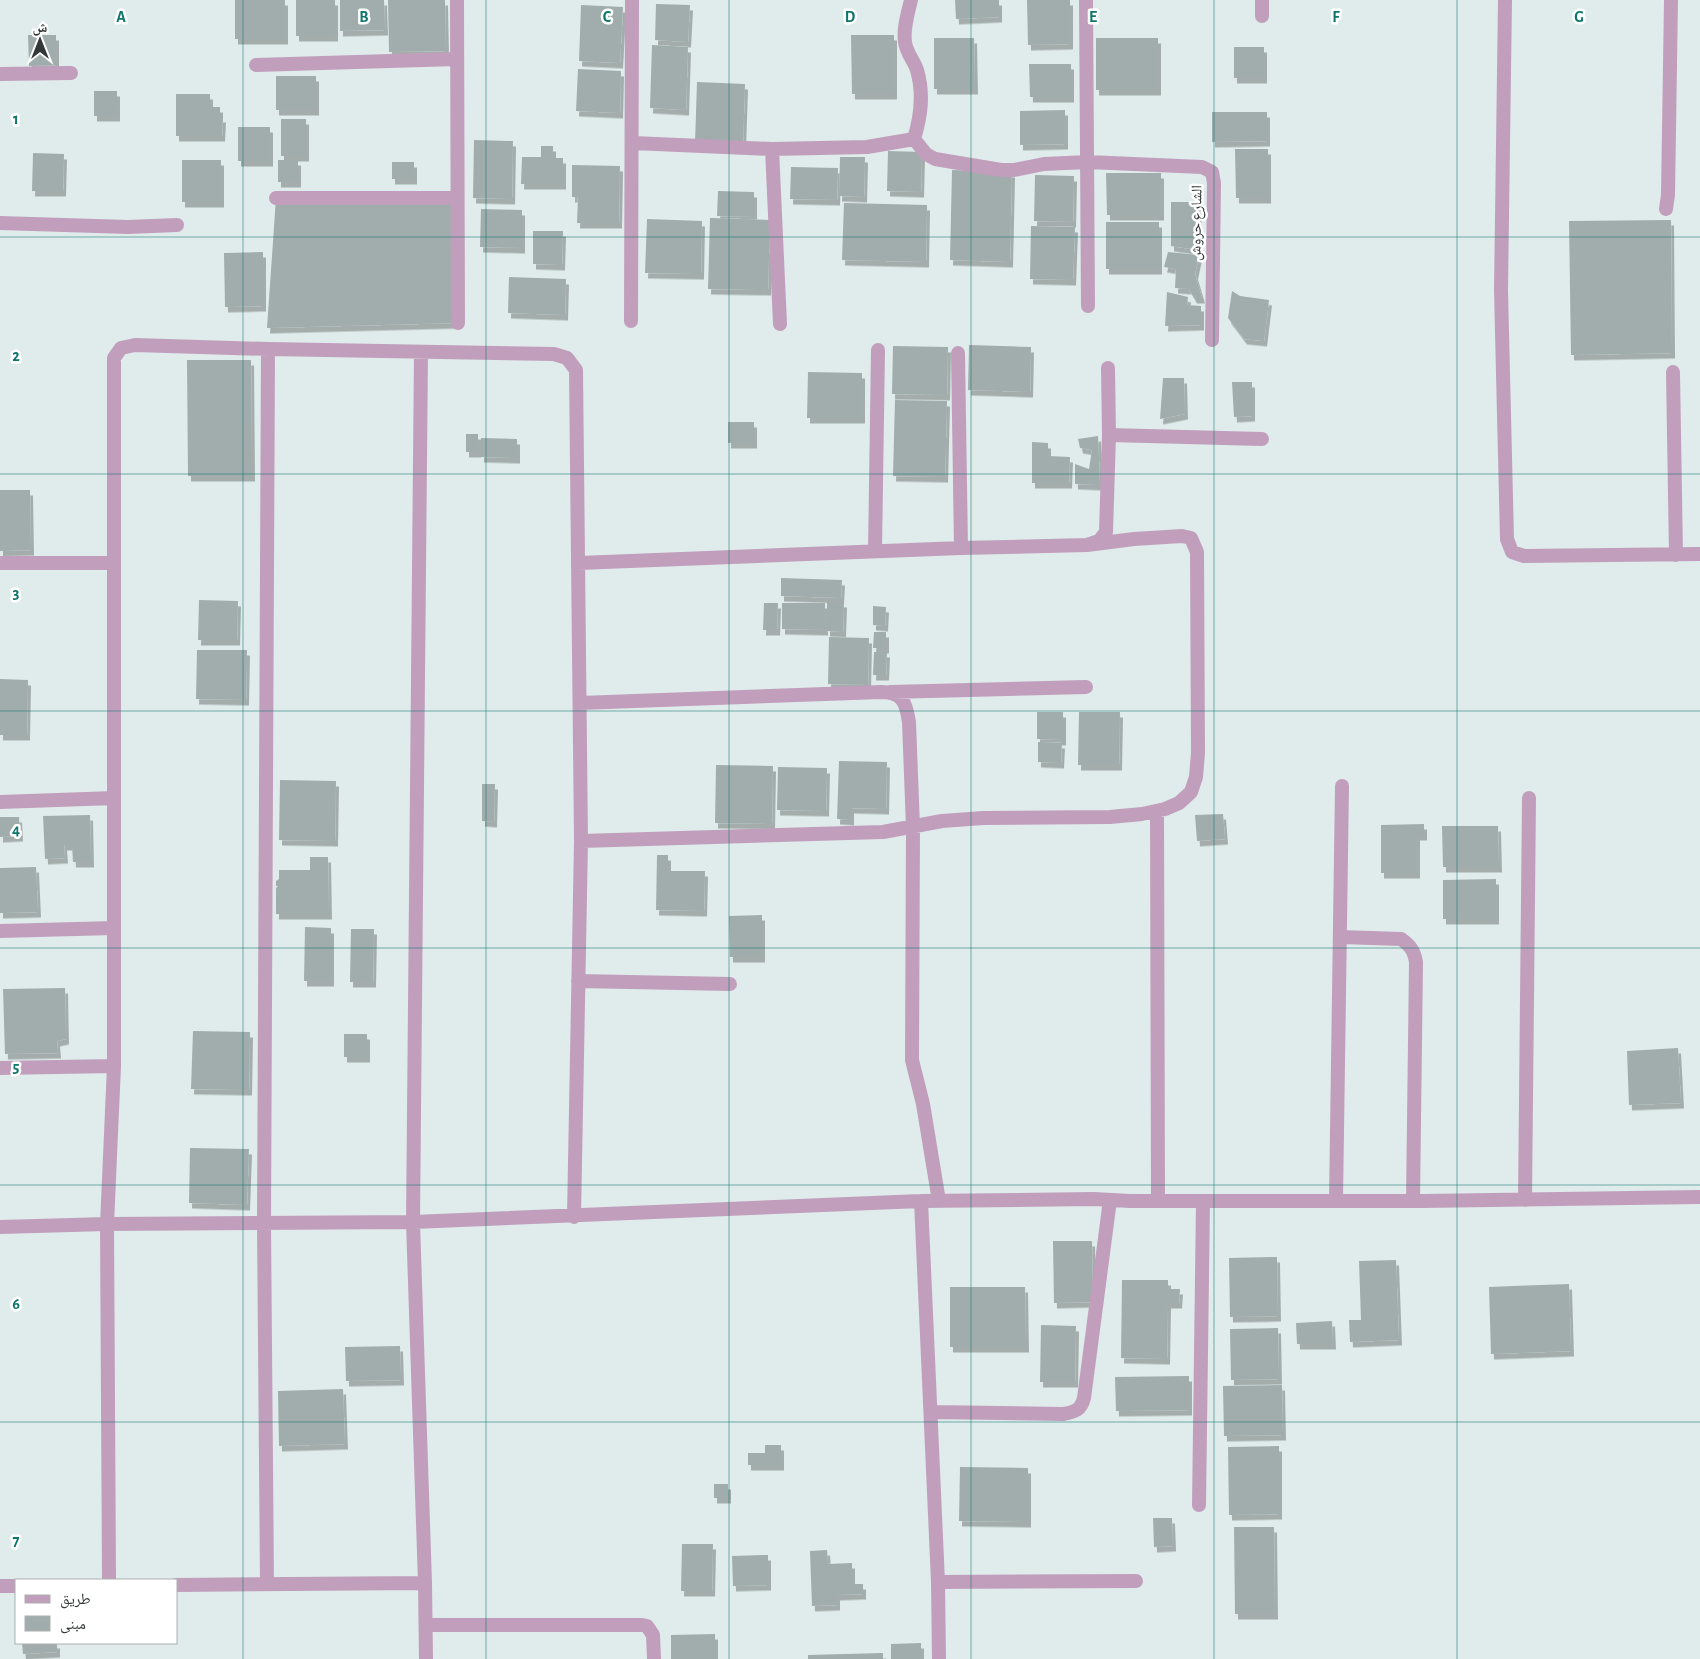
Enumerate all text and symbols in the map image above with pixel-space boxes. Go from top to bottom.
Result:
text: A [116,9,126,25]
text: B [359,9,369,25]
text: C [603,9,612,25]
text: D [845,9,856,25]
text: E [1089,9,1097,25]
text: F [1332,9,1340,25]
text: G [1574,9,1584,25]
north arrow [15,15,65,65]
text: ش [33,21,48,36]
text: 1 [13,111,19,127]
street label: الشارع حروش [1188,185,1207,261]
text: 2 [12,348,20,364]
text: 3 [13,585,20,601]
text: 4 [12,822,20,838]
text: 5 [13,1059,20,1075]
text: 6 [12,1296,20,1312]
text: 7 [13,1533,20,1549]
legend [15,1579,178,1644]
text: طريق [60,1592,91,1609]
text: مبنى [60,1617,86,1634]

